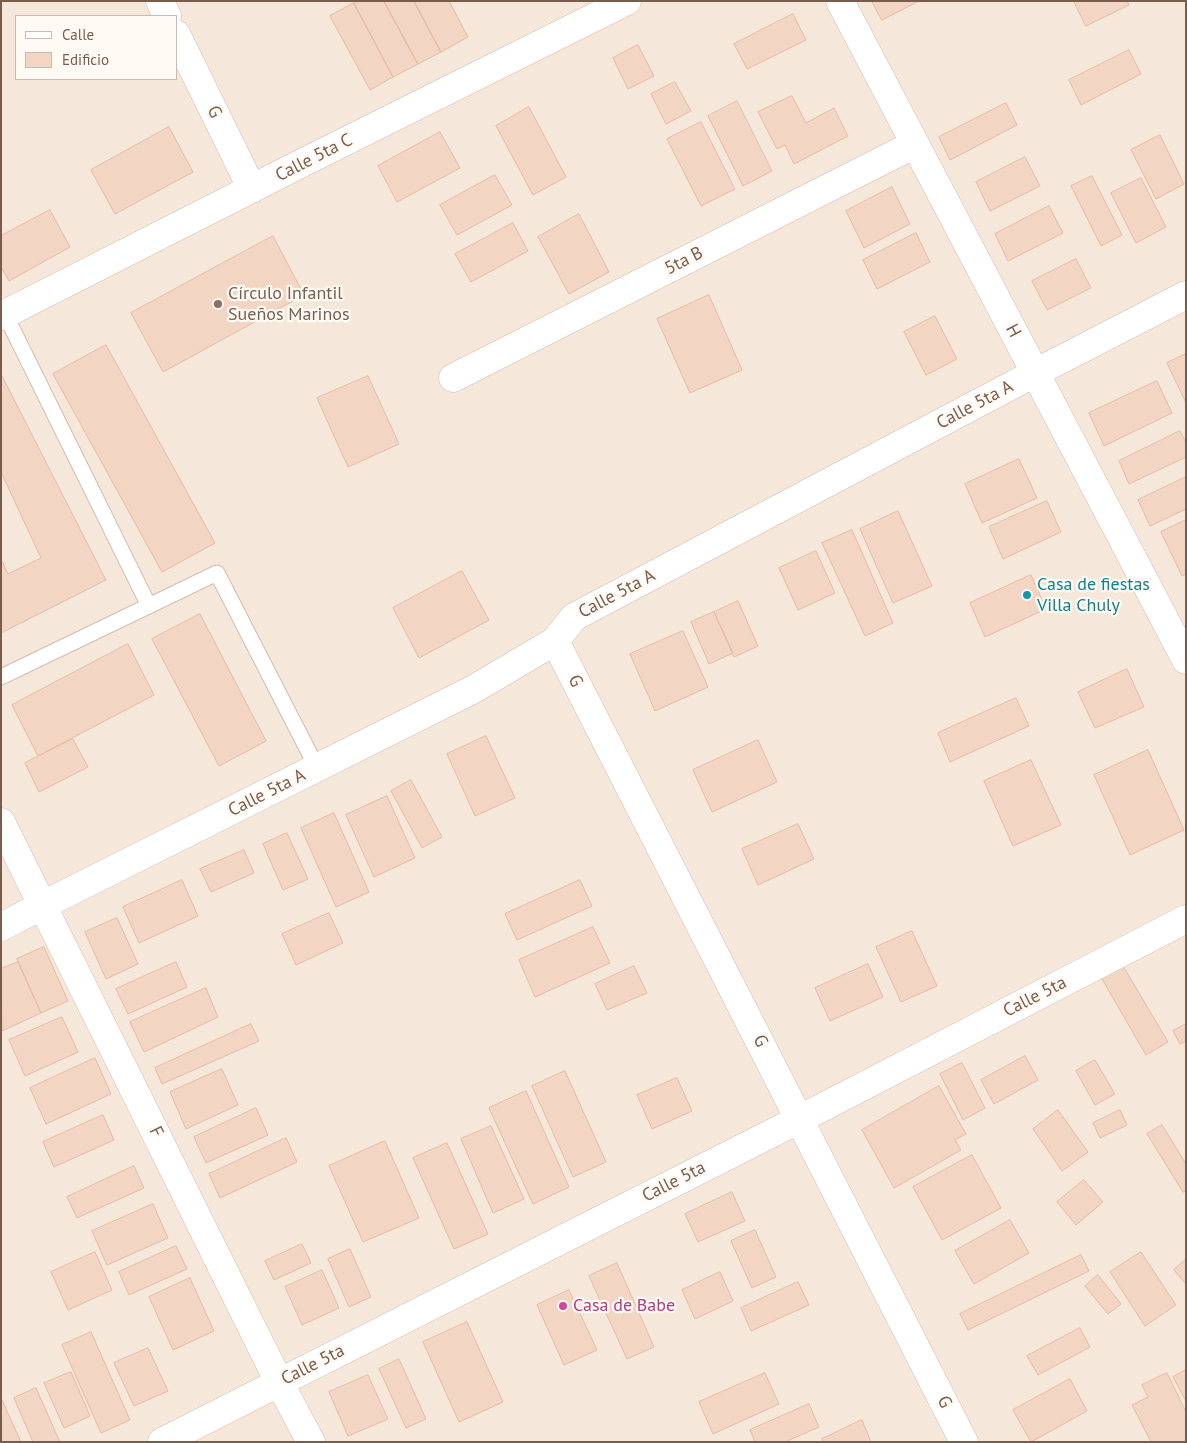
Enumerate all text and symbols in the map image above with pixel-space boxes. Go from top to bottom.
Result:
legend [15,15,178,80]
text: Calle [62,25,94,44]
text: Edificio [62,50,109,69]
street label: G [202,102,226,122]
street label: Calle 5ta C [272,129,356,187]
street label: 5ta B [661,242,707,280]
place label: Círculo Infantil Sueños Marinos [228,283,349,326]
marker: Círculo Infantil Sueños Marinos [212,298,224,310]
street label: H [1001,321,1025,341]
street label: Calle 5ta A [933,376,1017,434]
street label: Calle 5ta A [575,565,659,623]
place label: Casa de fiestas Villa Chuly [1037,574,1150,616]
marker: Casa de fiestas Villa Chuly [1021,589,1033,601]
street label: G [563,671,587,691]
street label: Calle 5ta A [225,764,309,822]
street label: Calle 5ta [1000,972,1070,1022]
street label: G [748,1031,772,1051]
street label: F [144,1123,168,1141]
street label: Calle 5ta [639,1157,709,1207]
place label: Casa de Babe [573,1295,675,1317]
marker: Casa de Babe [557,1300,569,1312]
street label: Calle 5ta [278,1340,348,1390]
street label: G [932,1392,956,1412]

